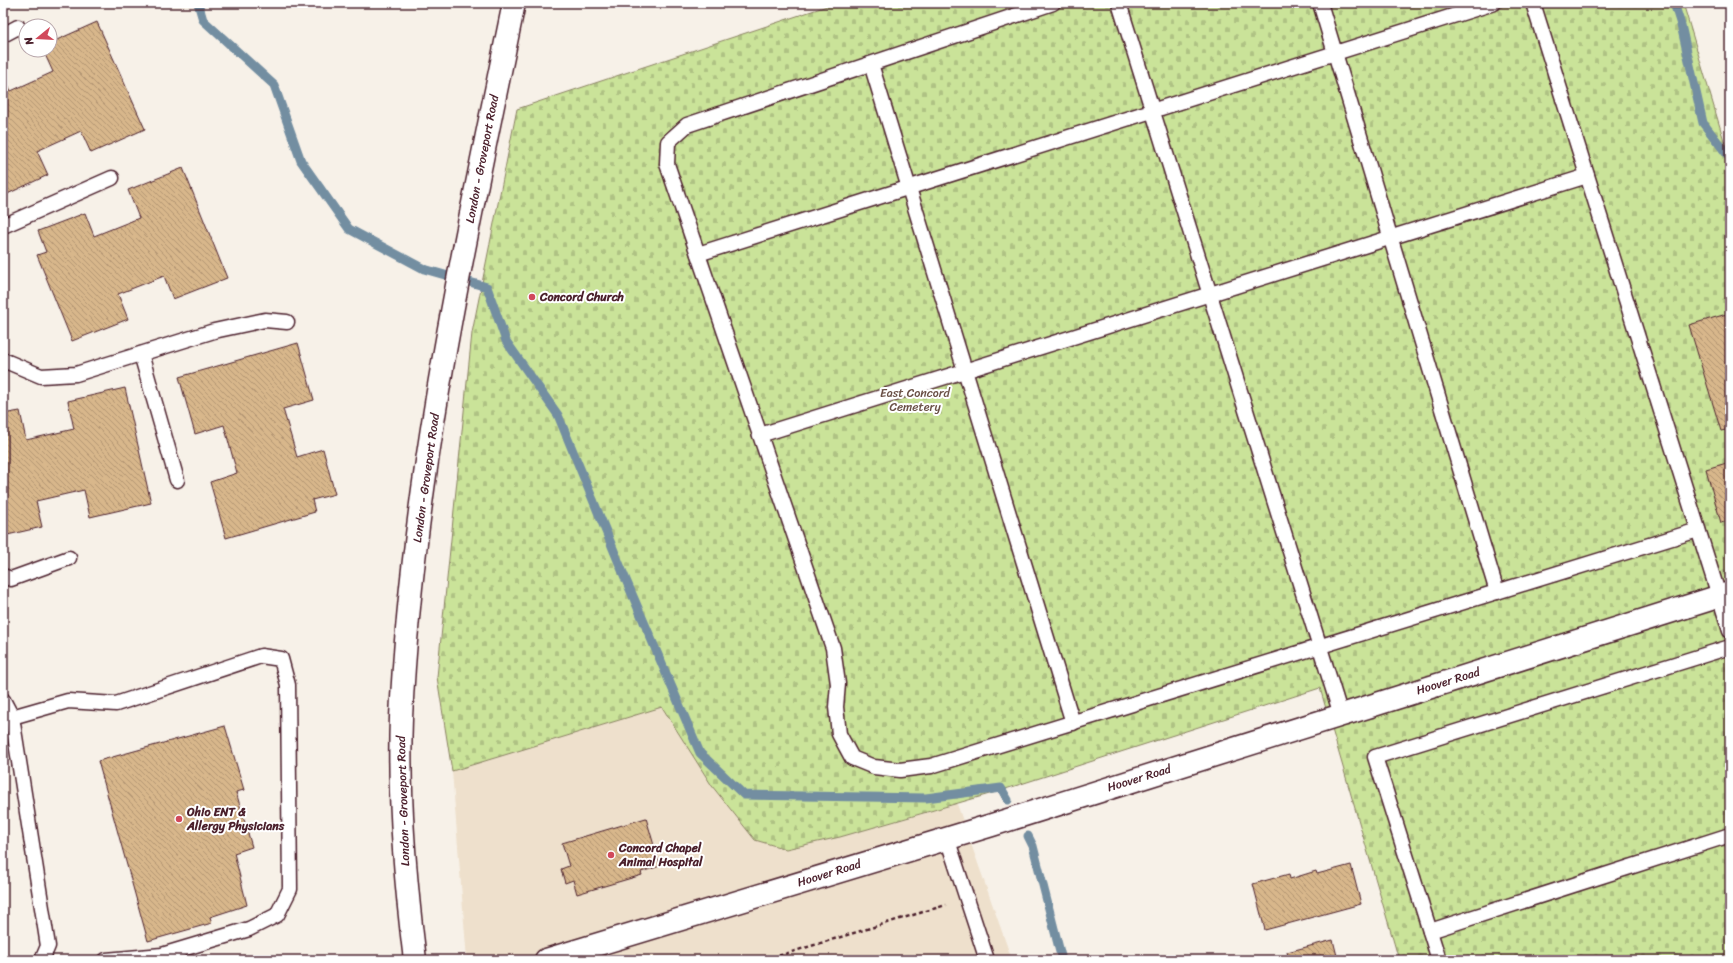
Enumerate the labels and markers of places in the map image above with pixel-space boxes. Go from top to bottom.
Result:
place label: Concord Church [539,286,625,308]
marker: Concord Church [527,292,537,302]
place label: Ohio ENT & Allergy Physicians [186,801,285,837]
marker: Ohio ENT & Allergy Physicians [174,814,184,824]
place label: Concord Chapel Animal Hospital [618,837,703,873]
marker: Concord Chapel Animal Hospital [606,850,616,860]

